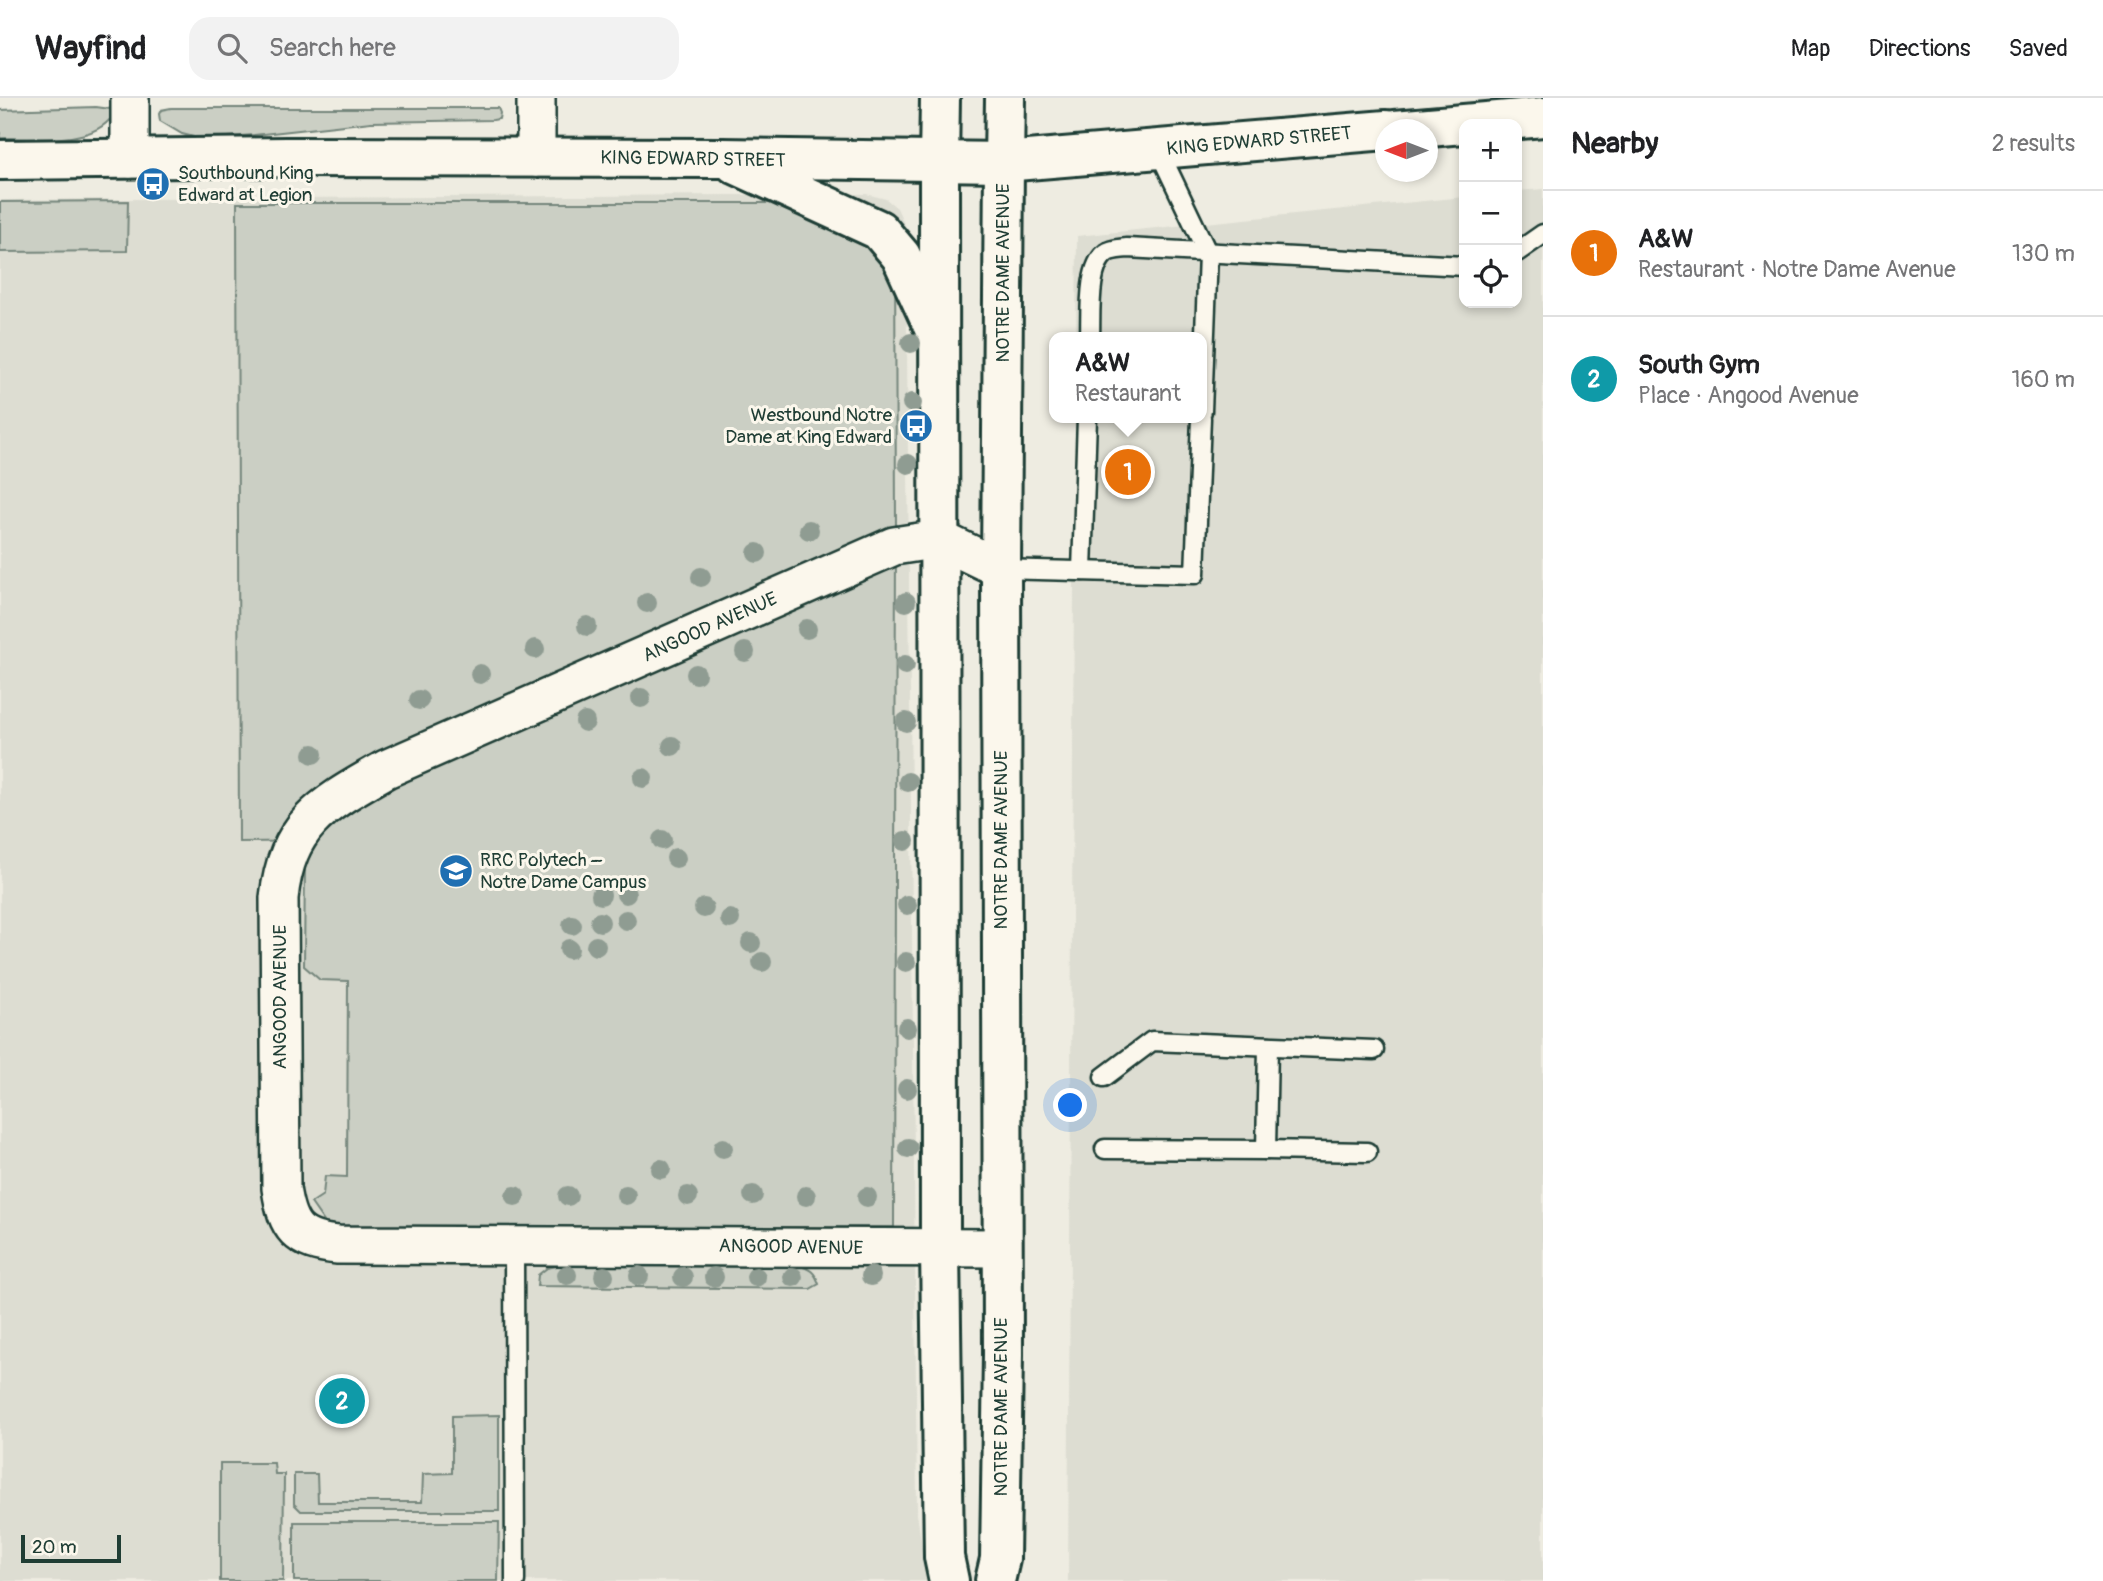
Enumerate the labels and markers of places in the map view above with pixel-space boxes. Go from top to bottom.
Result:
place label: Southbound King Edward at Legion [178,161,314,207]
bus stop icon: Southbound King Edward at Legion [134,165,172,203]
place label: Westbound Notre Dame at King Edward [725,403,893,449]
bus stop icon: Westbound Notre Dame at King Edward [897,407,935,445]
pin: 1 [1105,446,1151,498]
place label: RRC Polytech – Notre Dame Campus [480,848,647,894]
school or university icon: RRC Polytech – Notre Dame Campus [437,852,475,890]
pin: 2 [319,1375,365,1427]

